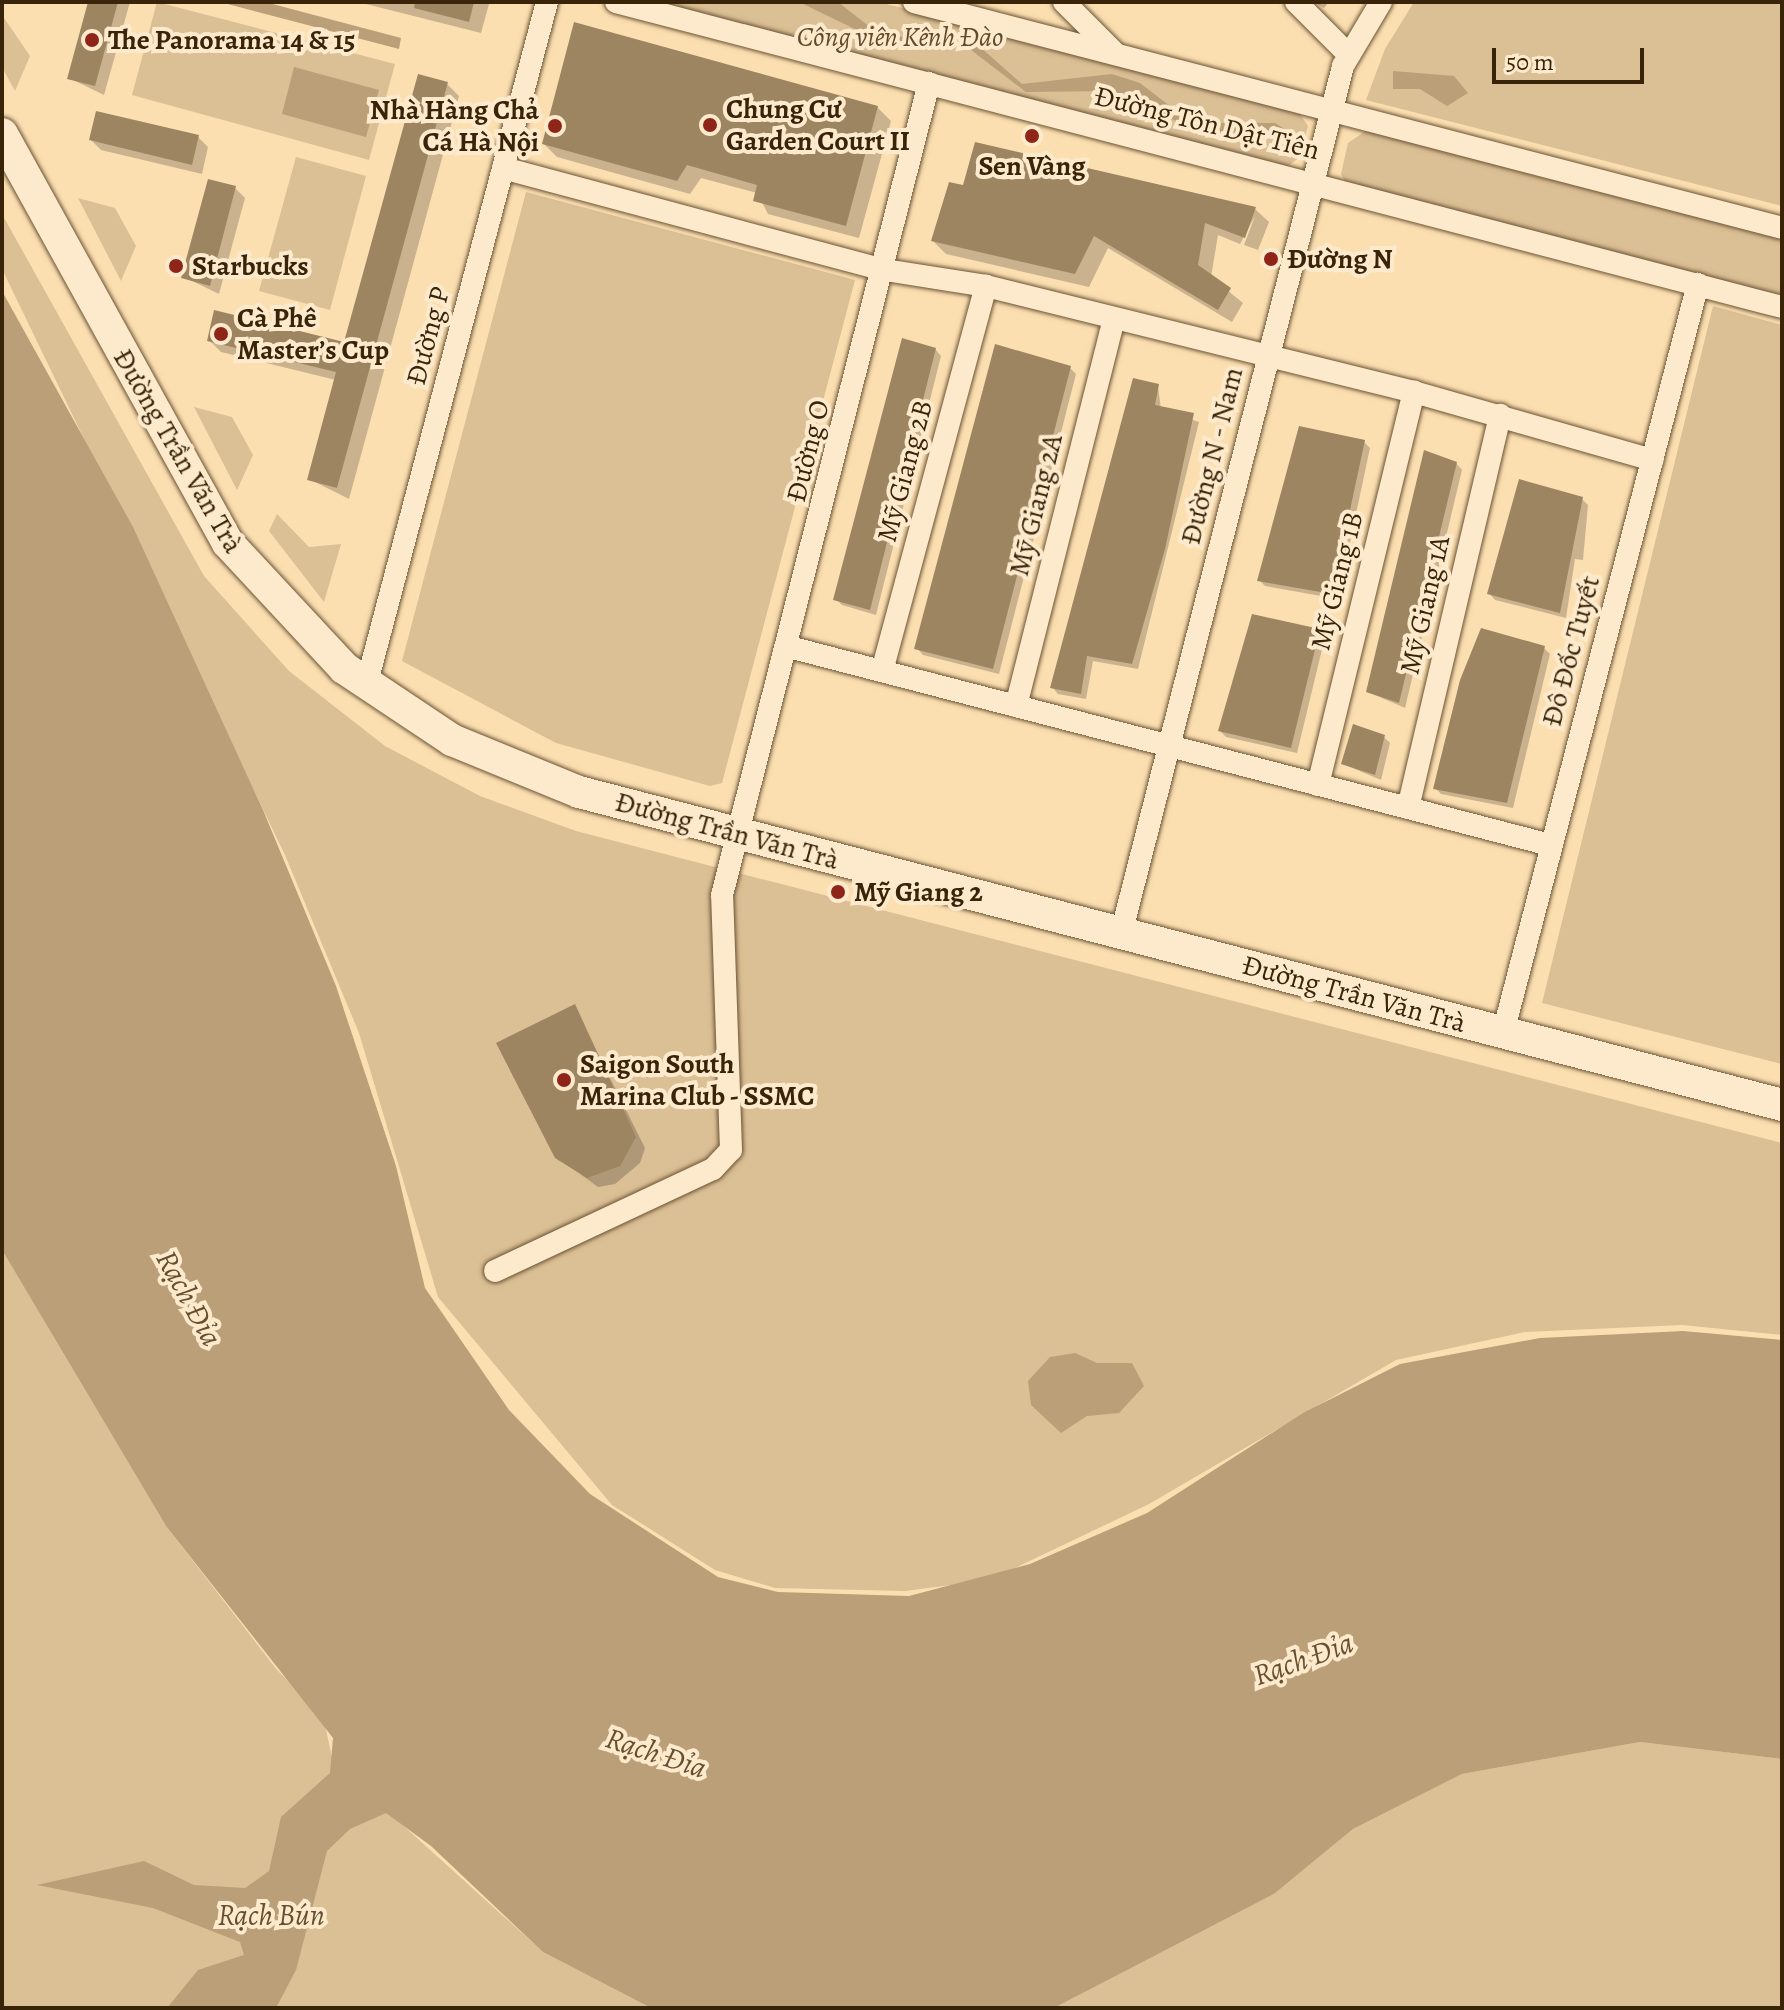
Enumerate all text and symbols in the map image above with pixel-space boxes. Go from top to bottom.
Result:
park label: Công viên Kênh Đào [797,20,1003,54]
place label: The Panorama 14 & 15 [108,23,355,57]
marker: The Panorama 14 & 15 [83,31,101,49]
scale bar [1496,32,1648,82]
text: 50 m [1506,46,1554,78]
street label: Đường Tôn Dật Tiên [1091,79,1323,167]
place label: Chung Cư Garden Court II [726,92,910,158]
place label: Nhà Hàng Chả Cá Hà Nội [370,93,539,159]
marker: Chung Cư Garden Court II [701,116,719,134]
marker: Nhà Hàng Chả Cá Hà Nội [546,117,564,135]
marker: Sen Vàng [1023,127,1041,145]
place label: Sen Vàng [978,149,1086,183]
place label: Đường N [1287,242,1393,276]
place label: Starbucks [192,249,309,283]
marker: Đường N [1262,250,1280,268]
marker: Starbucks [167,257,185,275]
street label: Đường P [399,283,457,389]
place label: Cà Phê Master’s Cup [237,301,389,367]
marker: Cà Phê Master’s Cup [212,325,230,343]
street label: Đường Trần Văn Trà [106,343,250,559]
street label: Đường N - Nam [1174,363,1250,549]
street label: Đường O [779,396,837,506]
street label: Mỹ Giang 2B [870,397,940,545]
street label: Mỹ Giang 2A [1002,431,1070,579]
street label: Mỹ Giang 1B [1304,508,1370,654]
street label: Mỹ Giang 1A [1393,532,1457,678]
street label: Đô Đốc Tuyết [1535,572,1607,730]
street label: Đường Trần Văn Trà [611,785,843,877]
place label: Mỹ Giang 2 [854,875,983,909]
marker: Mỹ Giang 2 [829,883,847,901]
street label: Đường Trần Văn Trà [1238,948,1470,1040]
place label: Saigon South Marina Club - SSMC [580,1047,816,1113]
marker: Saigon South Marina Club - SSMC [555,1071,573,1089]
water label: Rạch Đỉa [148,1244,230,1352]
water label: Rạch Đỉa [1248,1624,1358,1694]
water label: Rạch Đỉa [601,1720,711,1786]
water label: Rạch Bún [217,1897,325,1933]

